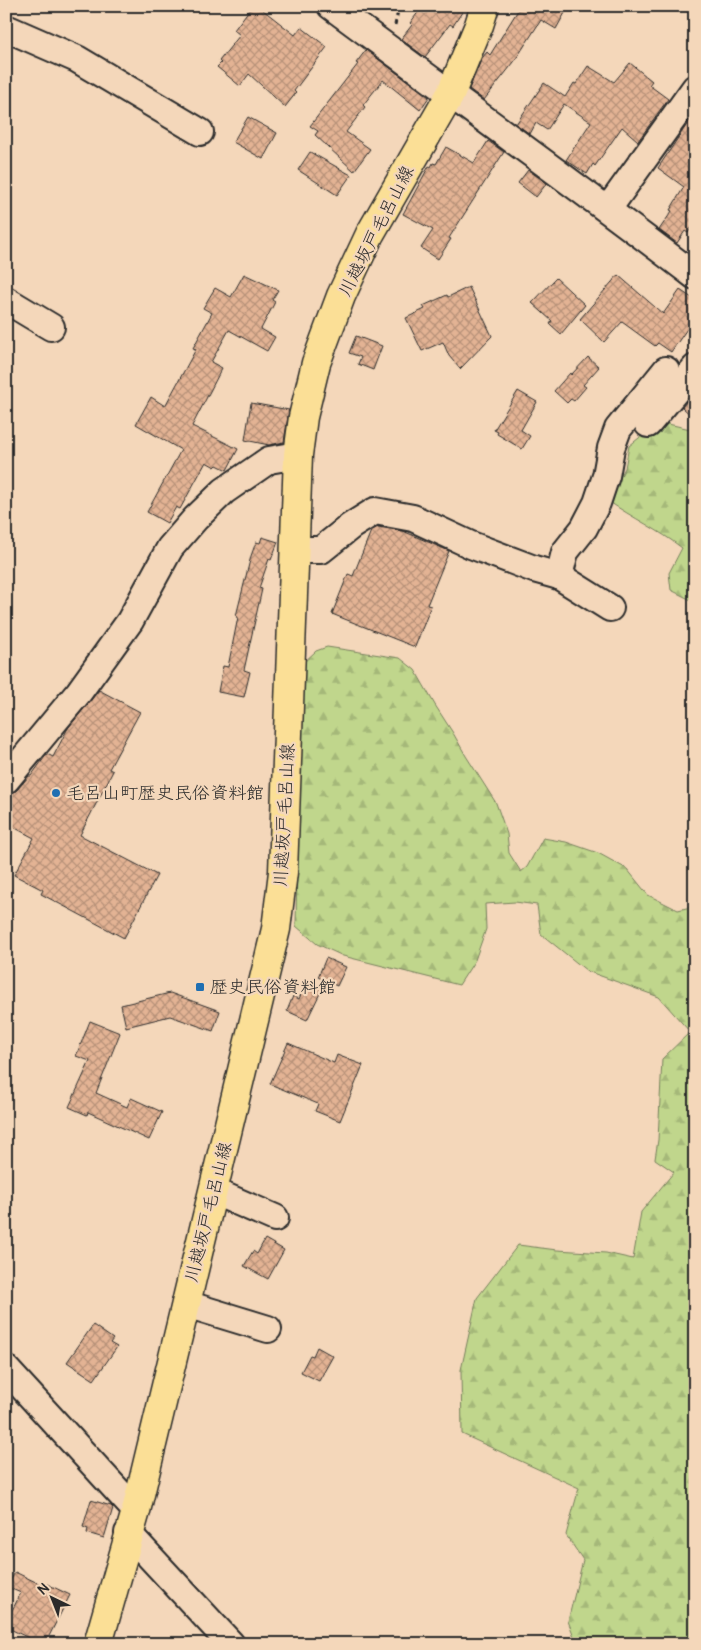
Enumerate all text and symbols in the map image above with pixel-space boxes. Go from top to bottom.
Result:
street label: 川越坂戸毛呂山線 [334,162,419,301]
street label: 川越坂戸毛呂山線 [269,743,300,888]
place label: 毛呂山町歴史民俗資料館 [66,782,264,805]
marker: 毛呂山町歴史民俗資料館 [50,787,62,799]
place label: 歴史民俗資料館 [210,976,336,999]
marker: 歴史民俗資料館 [194,981,206,993]
street label: 川越坂戸毛呂山線 [180,1139,237,1285]
north arrow [28,1572,78,1622]
text: N [34,1579,53,1598]

